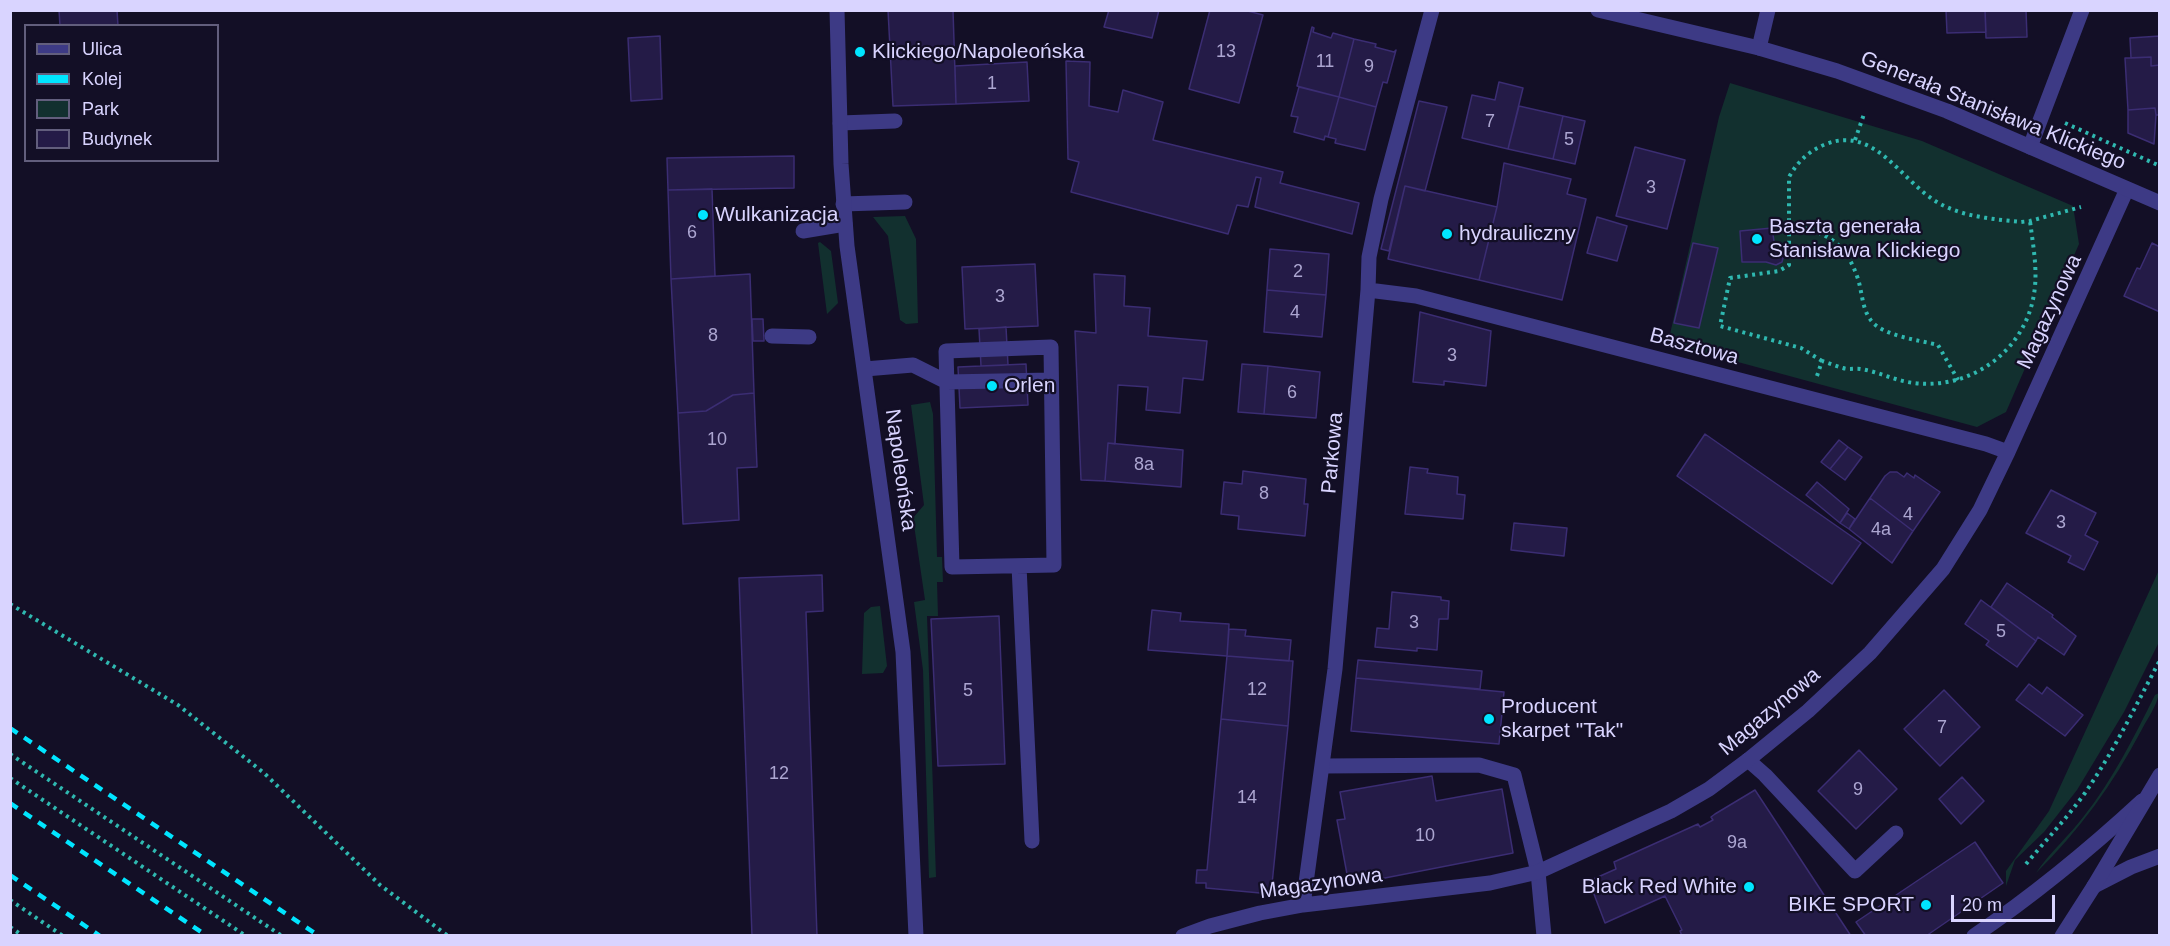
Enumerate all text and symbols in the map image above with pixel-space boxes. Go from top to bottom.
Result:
legend [24,24,219,162]
text: Ulica [82,39,122,59]
place label: Klickiego/Napoleońska [872,39,1084,65]
house number: 13 [1216,41,1236,63]
marker: Klickiego/Napoleońska [853,45,867,59]
street label: Generała Stanisława Klickiego [1857,46,2129,176]
house number: 11 [1316,51,1334,73]
house number: 9 [1364,56,1374,78]
text: Kolej [82,69,122,89]
house number: 1 [987,73,997,95]
text: Park [82,99,119,119]
house number: 7 [1485,111,1495,133]
text: Budynek [82,129,152,149]
house number: 5 [1564,129,1574,151]
house number: 3 [1646,177,1656,199]
place label: Wulkanizacja [715,202,838,228]
marker: Wulkanizacja [696,208,710,222]
place label: Baszta generała Stanisława Klickiego [1769,214,1960,264]
place label: hydrauliczny [1459,221,1576,247]
house number: 6 [687,222,697,244]
marker: hydrauliczny [1440,227,1454,241]
marker: Baszta generała Stanisława Klickiego [1750,232,1764,246]
street label: Magazynowa [2012,251,2088,373]
house number: 2 [1293,261,1303,283]
house number: 3 [995,286,1005,308]
house number: 4 [1290,302,1300,324]
street label: Basztowa [1647,323,1741,371]
house number: 8 [708,325,718,347]
house number: 3 [1447,345,1457,367]
place label: Orlen [1004,373,1055,399]
marker: Orlen [985,379,999,393]
house number: 6 [1287,382,1297,404]
street label: Napoleońska [879,408,921,532]
street label: Parkowa [1317,411,1349,495]
house number: 10 [707,429,727,451]
house number: 8a [1134,454,1154,476]
house number: 8 [1259,483,1269,505]
house number: 4 [1903,504,1913,526]
house number: 3 [2056,512,2066,534]
house number: 4a [1871,519,1891,541]
house number: 3 [1409,612,1419,634]
house number: 5 [1996,621,2006,643]
street label: Magazynowa [1715,663,1825,761]
house number: 12 [1247,679,1267,701]
house number: 5 [963,680,973,702]
place label: Producent skarpet "Tak" [1501,694,1623,744]
marker: Producent skarpet "Tak" [1482,712,1496,726]
house number: 7 [1937,717,1947,739]
house number: 12 [769,763,789,785]
house number: 9 [1853,779,1863,801]
house number: 14 [1237,787,1257,809]
house number: 10 [1415,825,1435,847]
house number: 9a [1727,832,1747,854]
street label: Magazynowa [1258,863,1384,905]
place label: Black Red White [1582,874,1737,900]
marker: Black Red White [1742,880,1756,894]
scale bar [1954,883,2058,921]
place label: BIKE SPORT [1788,892,1914,918]
text: 20 m [1962,895,2002,915]
marker: BIKE SPORT [1919,898,1933,912]

